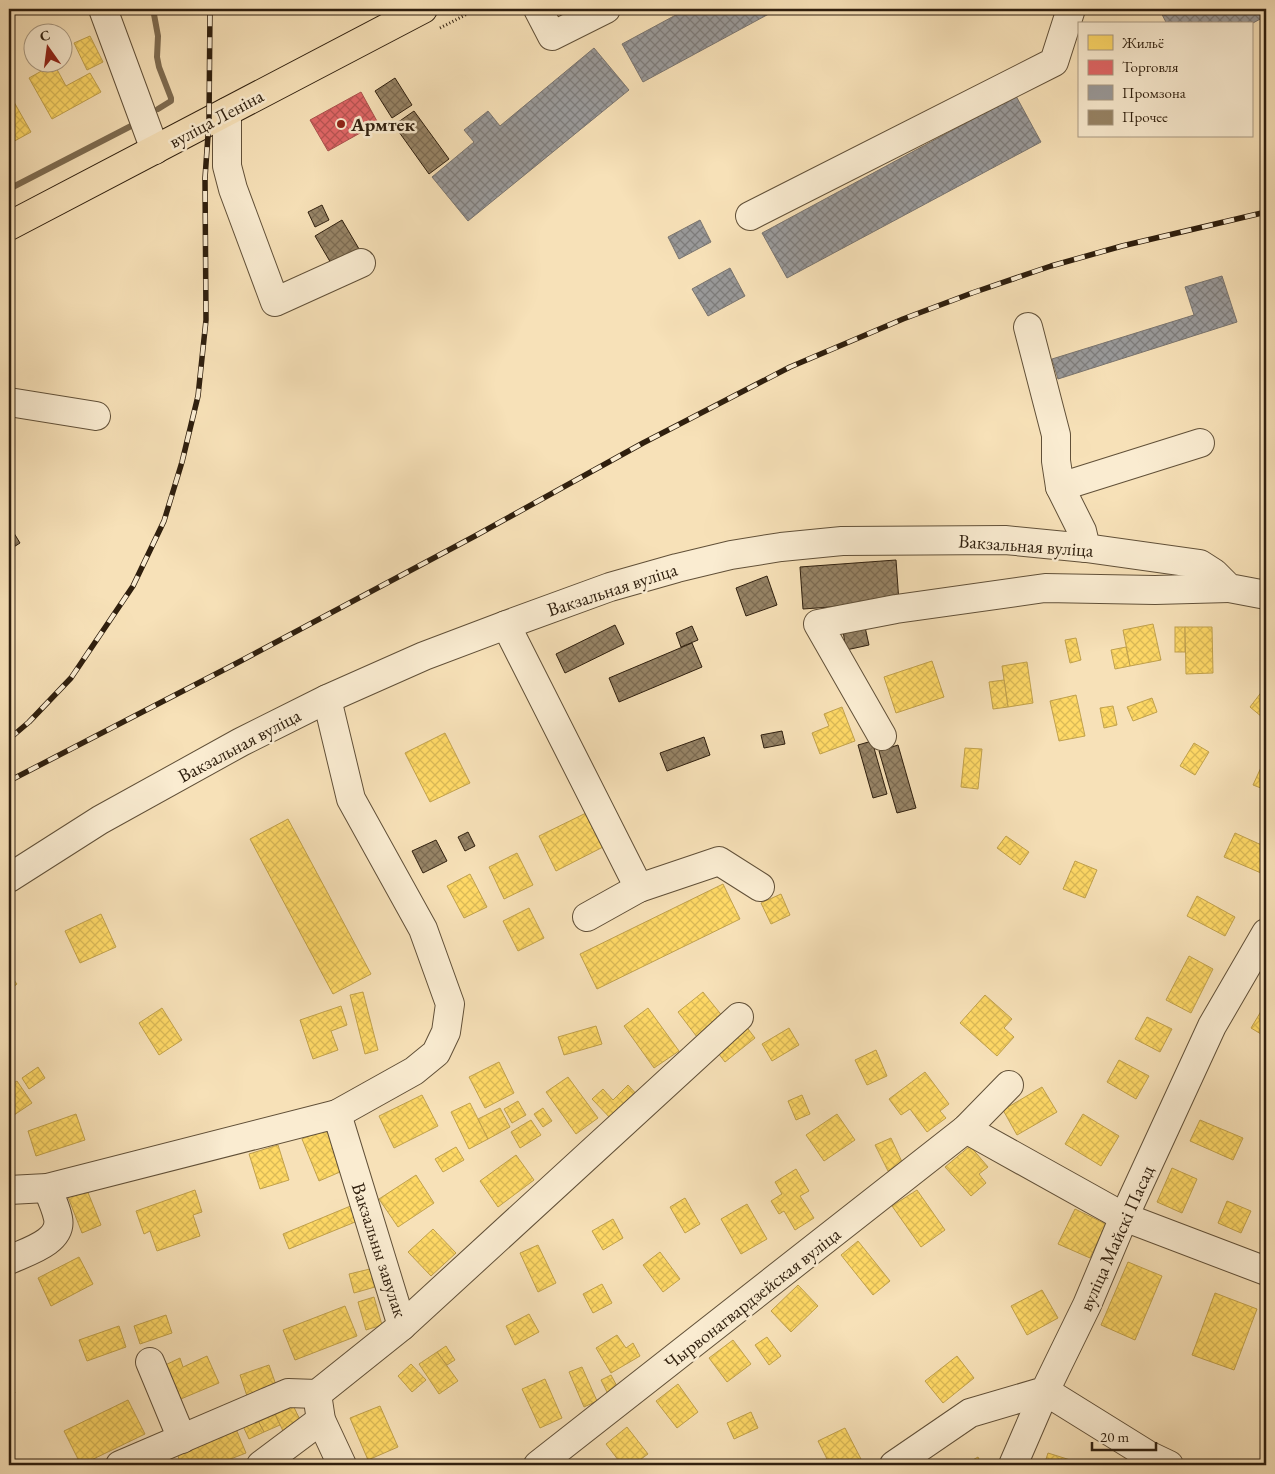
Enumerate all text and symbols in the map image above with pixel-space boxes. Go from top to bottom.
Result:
north arrow [22,22,72,72]
legend [1078,22,1252,138]
text: С [38,25,52,45]
text: Жильё [1121,33,1164,52]
text: Торговля [1122,57,1179,76]
street label: вуліца Леніна [165,83,268,154]
text: Промзона [1122,83,1186,102]
text: Прочее [1122,107,1168,126]
place label: Армтек [350,112,415,137]
marker: Армтек [335,118,347,130]
street label: Вакзальная вуліца [957,528,1095,563]
street label: Вакзальная вуліца [544,557,681,622]
street label: Вакзальная вуліца [174,702,305,788]
street label: вуліца Майскі Пасад [1073,1161,1160,1315]
street label: Вакзальны завулак [346,1179,413,1321]
street label: Чырвонагвардзейская вуліца [659,1221,846,1375]
scale bar [1092,1419,1156,1451]
text: 20 m [1100,1427,1129,1446]

